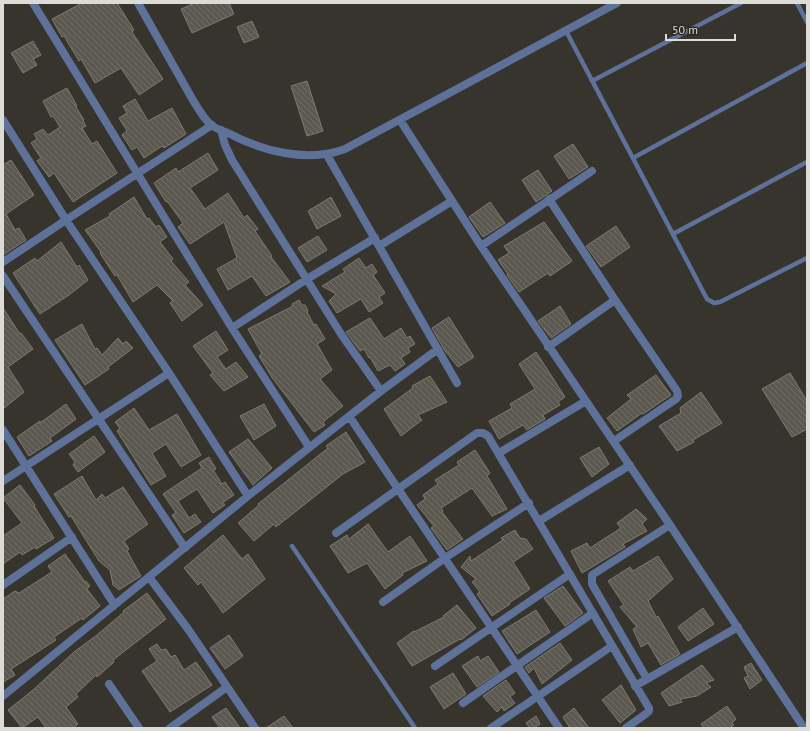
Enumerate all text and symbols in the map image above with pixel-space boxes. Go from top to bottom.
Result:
scale bar [666,16,735,42]
text: 50 m [672,22,698,37]

